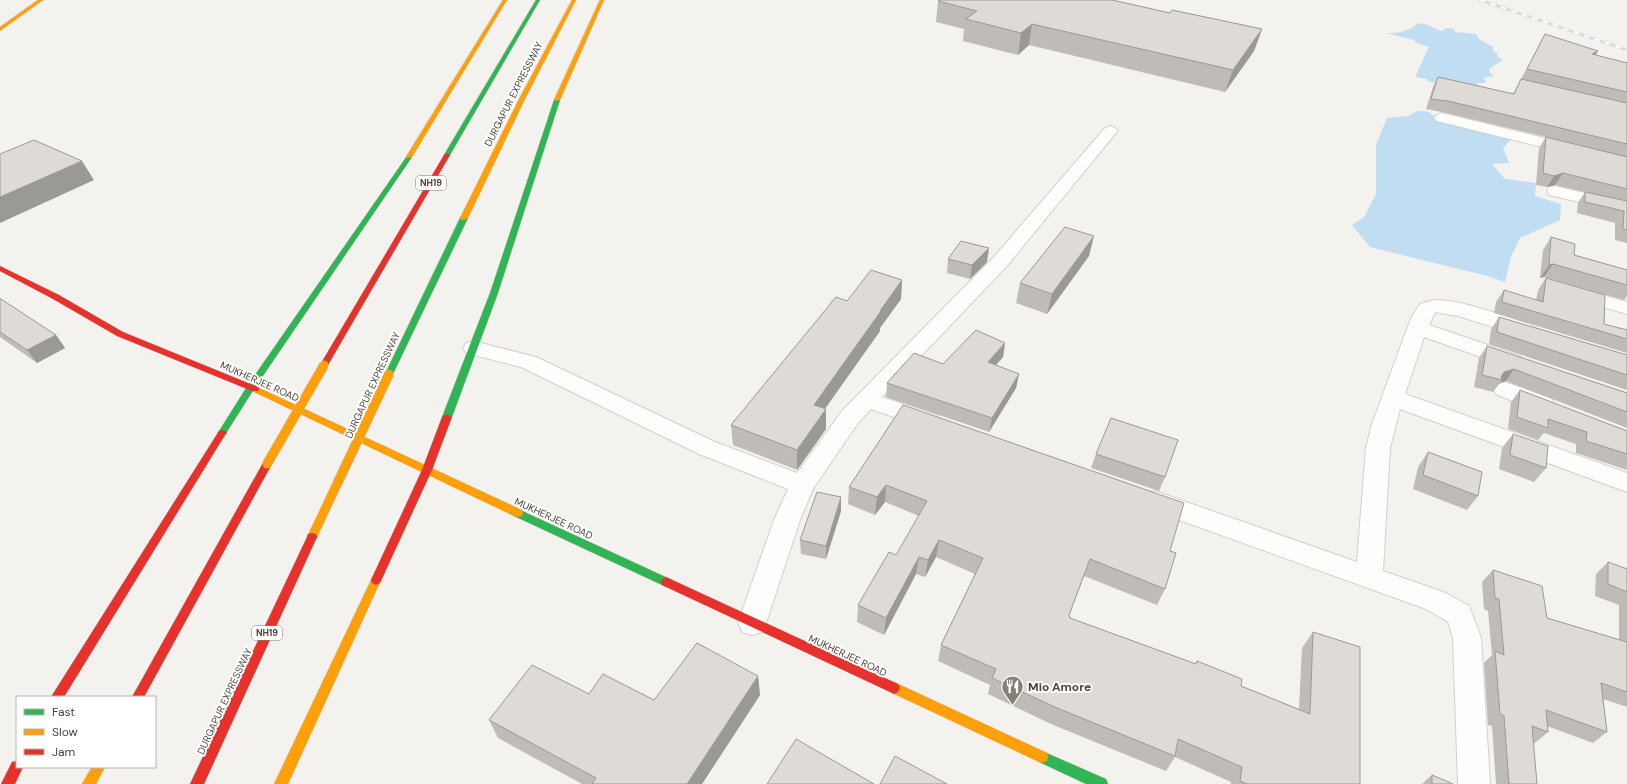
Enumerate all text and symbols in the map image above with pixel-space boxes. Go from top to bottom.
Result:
street label: DURGAPUR EXPRESSWAY [481,40,546,149]
road number: NH19 [416,176,446,190]
street label: DURGAPUR EXPRESSWAY [342,330,403,440]
street label: MUKHERJEE ROAD [218,358,301,405]
street label: MUKHERJEE ROAD [513,495,595,542]
road number: NH19 [252,626,282,640]
street label: MUKHERJEE ROAD [807,632,889,679]
street label: DURGAPUR EXPRESSWAY [194,646,255,756]
restaurant icon: Mio Amore [999,674,1025,707]
place label: Mio Amore [1028,679,1091,695]
legend [16,696,156,768]
text: Fast [52,704,75,720]
text: Slow [52,724,78,740]
text: Jam [52,744,75,760]

